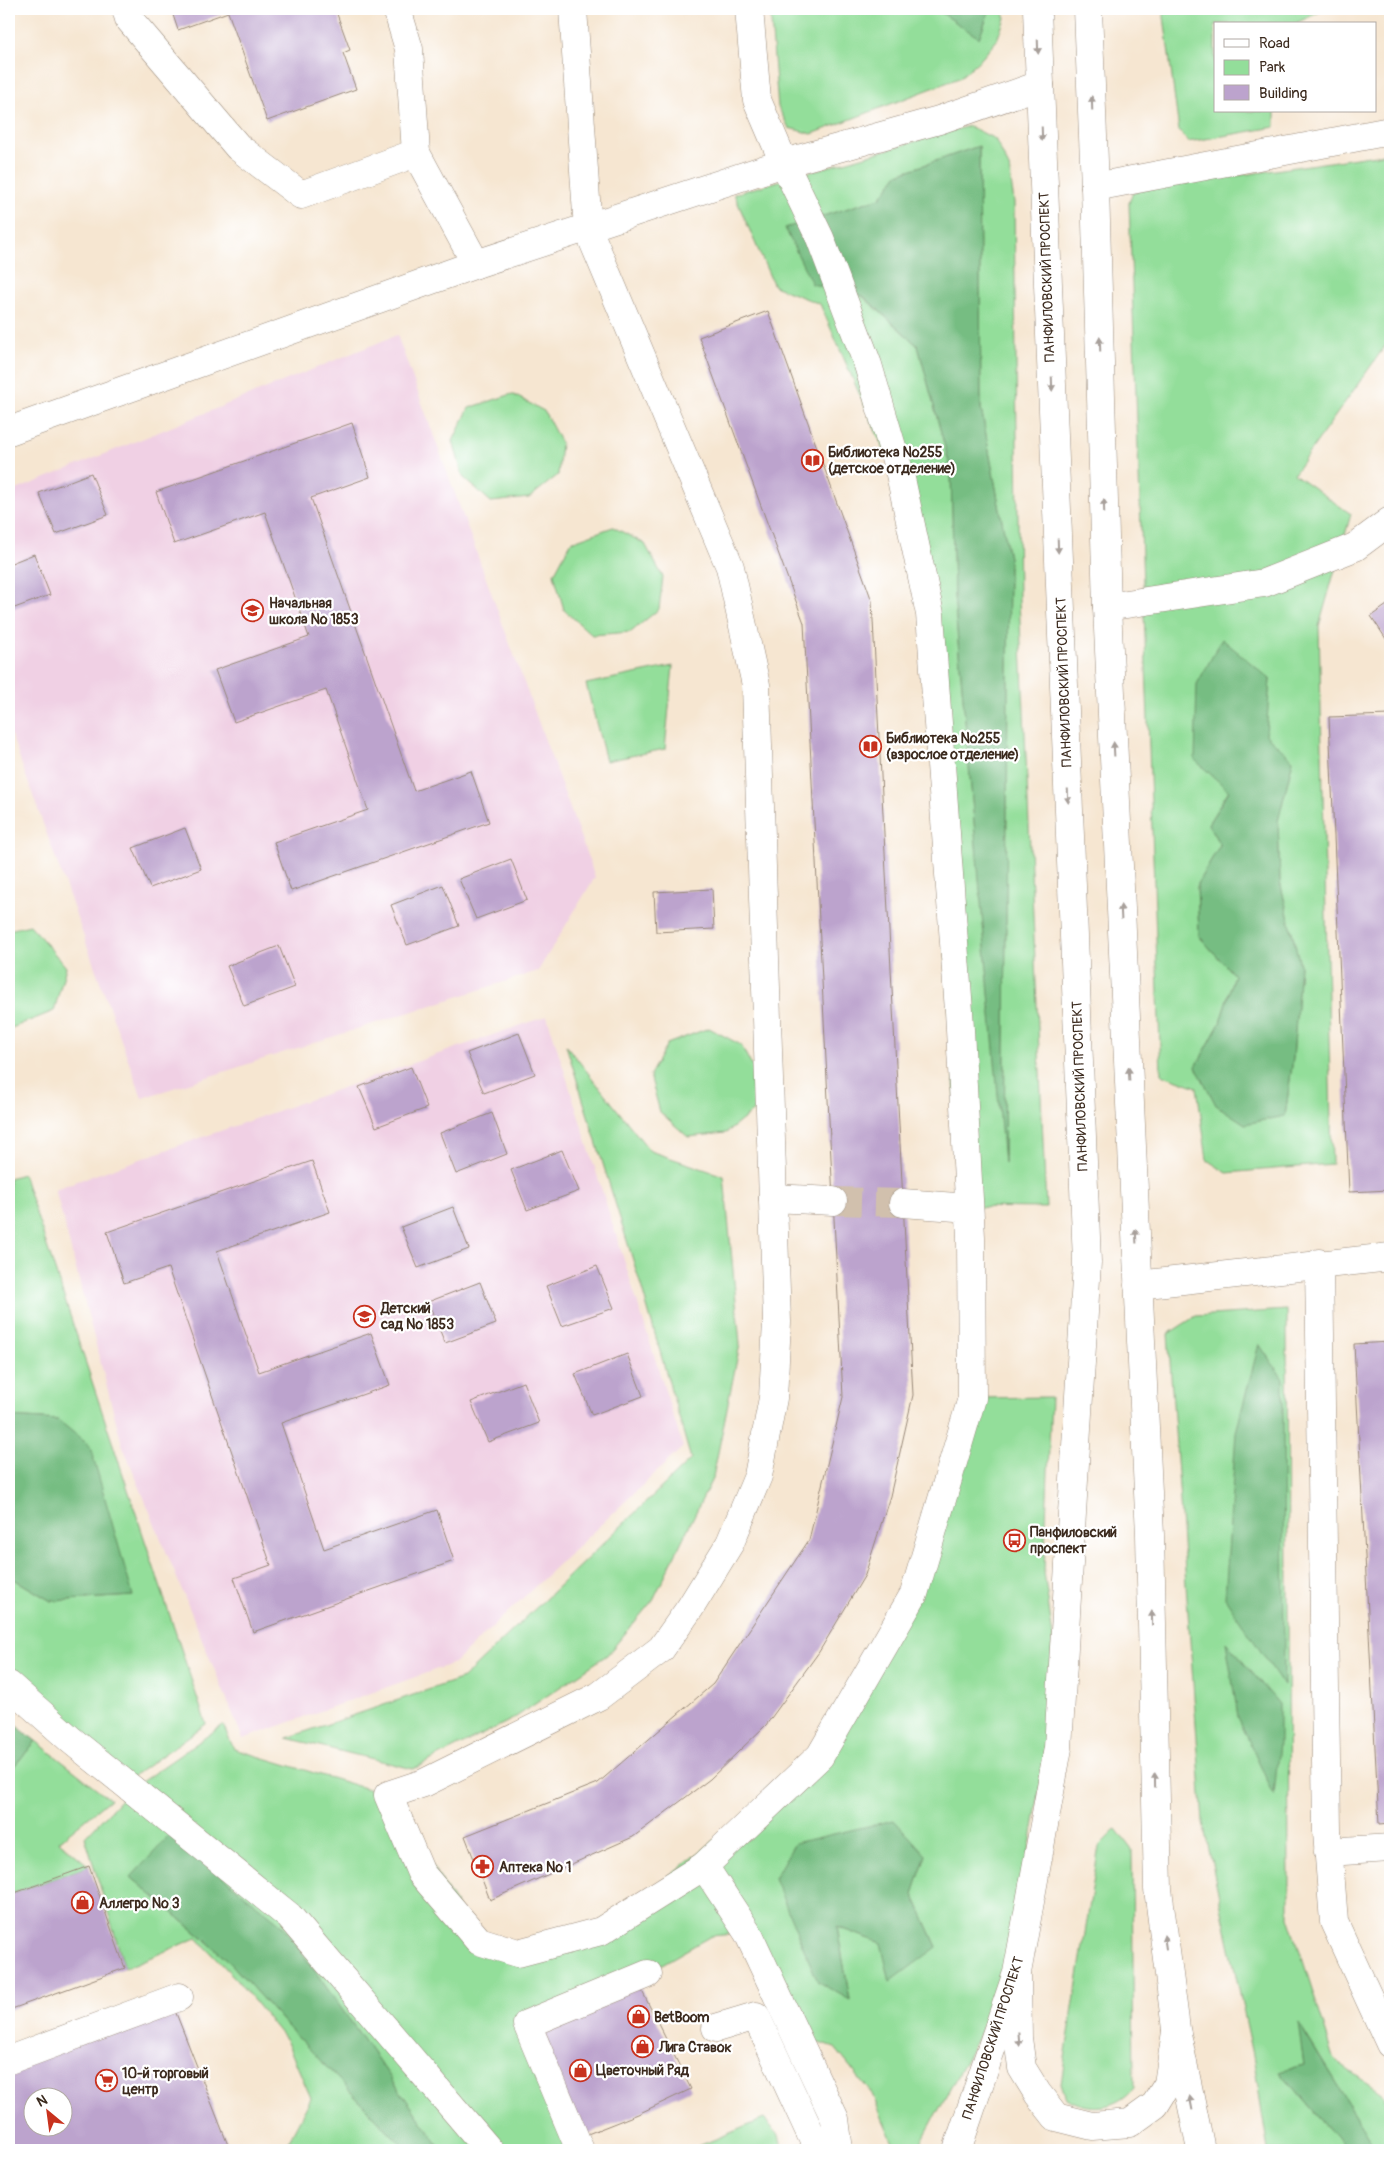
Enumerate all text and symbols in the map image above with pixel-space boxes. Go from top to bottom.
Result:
legend [1214,22,1376,112]
text: Road [1259,34,1290,53]
one-way arrow [1035,39,1043,55]
text: Park [1259,58,1286,77]
text: Building [1259,84,1307,103]
one-way arrow [1087,95,1095,111]
one-way arrow [1038,126,1046,142]
street label: ПАНФИЛОВСКИЙ ПРОСПЕКТ [1036,191,1058,362]
one-way arrow [1095,336,1103,352]
one-way arrow [1048,376,1056,392]
place label: Библиотека №255 (детское отделение) [828,444,956,477]
library icon: Библиотека №255 (детское отделение) [800,448,824,472]
one-way arrow [1100,498,1108,514]
one-way arrow [1054,539,1062,555]
place label: Начальная школа № 1853 [269,595,359,628]
street label: ПАНФИЛОВСКИЙ ПРОСПЕКТ [1053,596,1075,767]
school or university icon: Начальная школа № 1853 [241,599,265,623]
place label: Библиотека №255 (взрослое отделение) [886,730,1019,763]
library icon: Библиотека №255 (взрослое отделение) [858,734,882,758]
one-way arrow [1109,741,1117,757]
one-way arrow [1064,788,1072,804]
one-way arrow [1117,904,1125,920]
street label: ПАНФИЛОВСКИЙ ПРОСПЕКТ [1069,1000,1091,1171]
one-way arrow [1124,1066,1132,1082]
one-way arrow [1132,1228,1140,1244]
place label: Детский сад № 1853 [380,1300,454,1333]
school or university icon: Детский сад № 1853 [353,1304,377,1328]
place label: Панфиловский проспект [1030,1524,1117,1557]
bus stop icon: Панфиловский проспект [1002,1528,1026,1552]
one-way arrow [1148,1610,1156,1626]
one-way arrow [1151,1772,1159,1788]
pharmacy icon: Аптека № 1 [471,1855,495,1879]
place label: Аптека № 1 [499,1859,571,1876]
shop icon: Аллегро № 3 [71,1891,95,1915]
place label: Аллегро № 3 [99,1895,180,1912]
one-way arrow [1161,1934,1169,1950]
street label: ПАНФИЛОВСКИЙ ПРОСПЕКТ [959,1954,1027,2122]
shop icon: BetBoom [626,2005,650,2029]
place label: BetBoom [654,2009,710,2026]
one-way arrow [1015,2031,1023,2047]
shop icon: Лига Ставок [631,2035,655,2059]
place label: Лига Ставок [658,2039,732,2056]
shop icon: Цветочный Ряд [568,2058,592,2082]
place label: Цветочный Ряд [596,2062,690,2079]
place label: 10-й торговый центр [122,2065,209,2098]
supermarket icon: 10-й торговый центр [94,2069,118,2093]
north arrow [22,2086,72,2136]
text: N [34,2091,50,2111]
one-way arrow [1186,2094,1194,2110]

